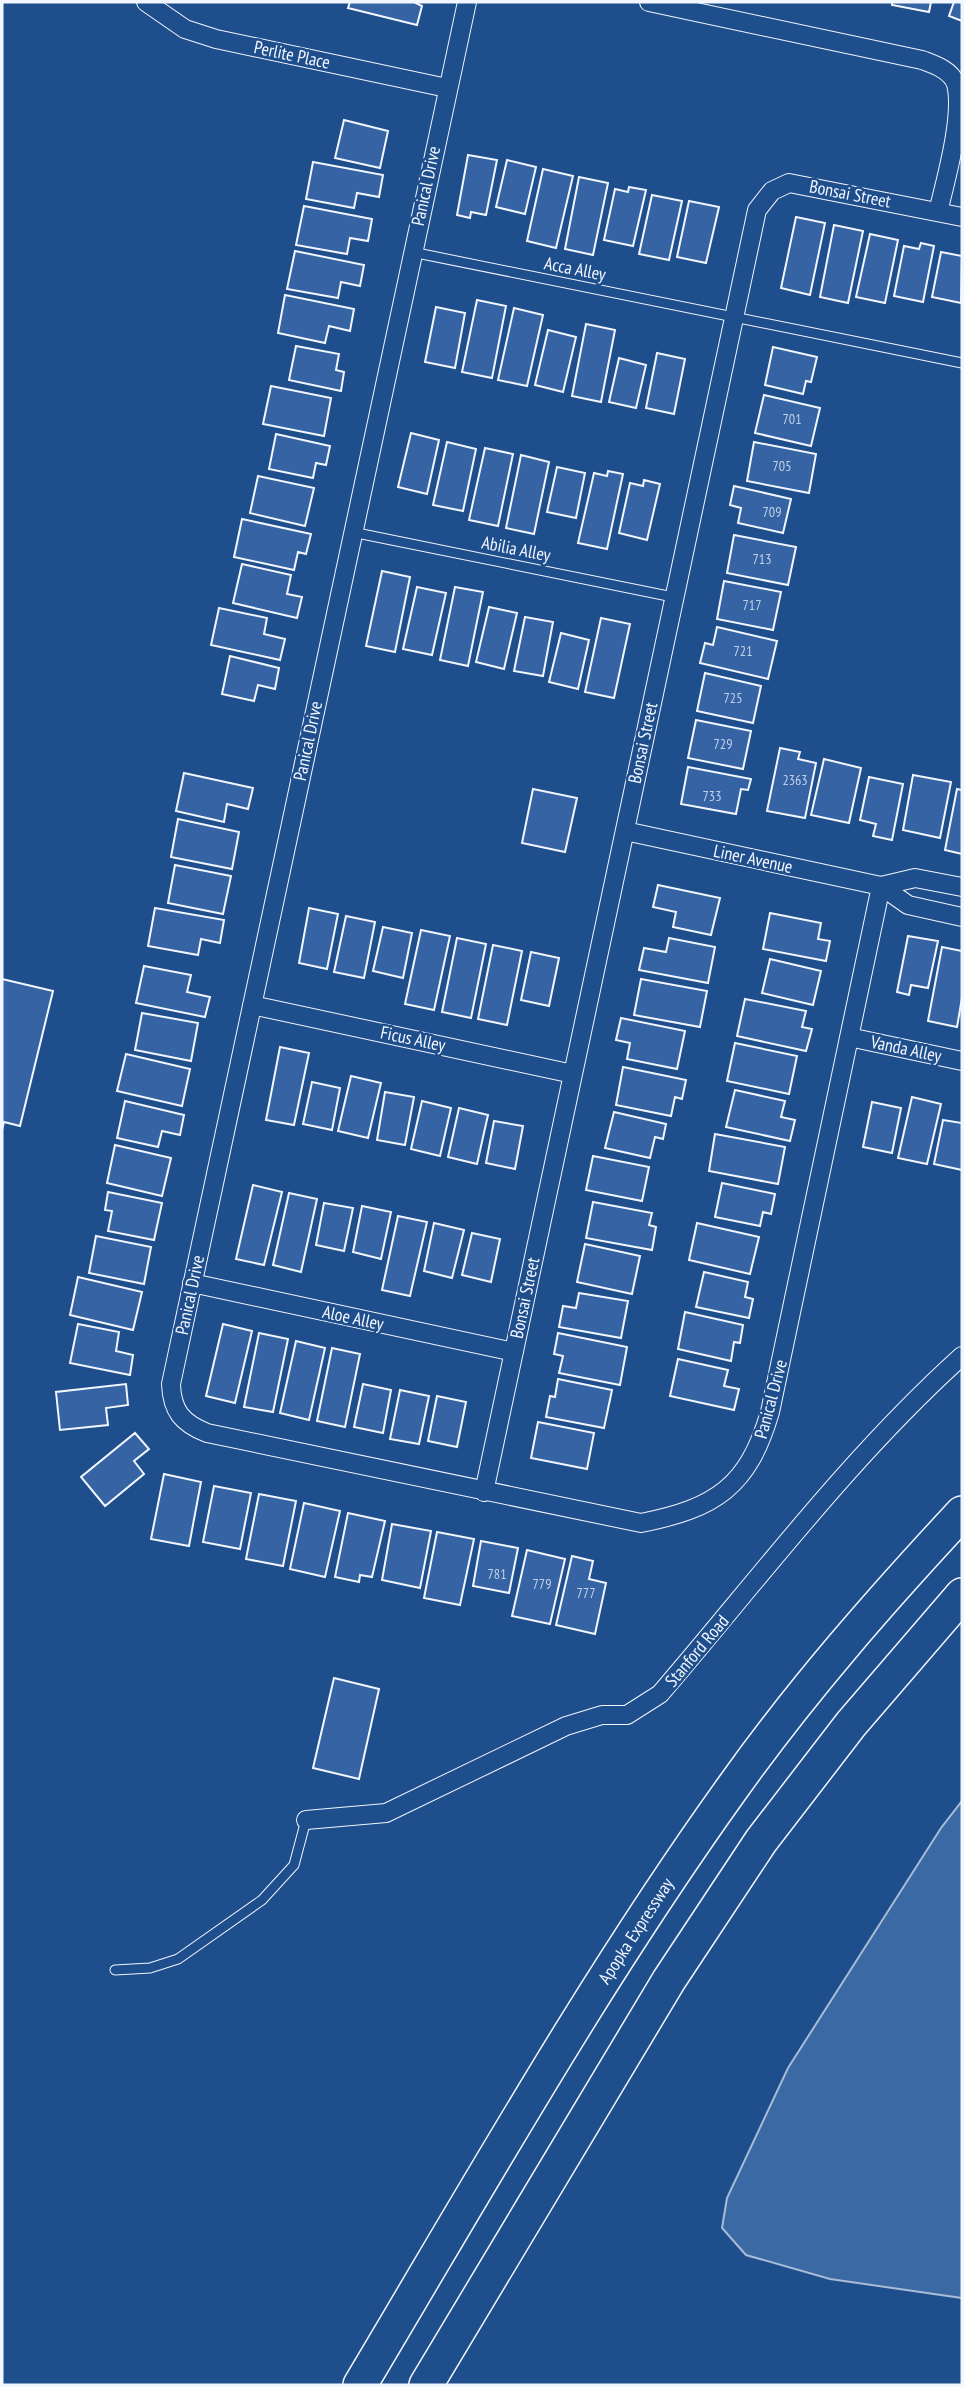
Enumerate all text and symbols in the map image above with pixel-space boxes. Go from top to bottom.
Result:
street label: Perlite Place [252,35,332,74]
street label: Panical Drive [406,144,445,228]
street label: Bonsai Street [807,174,893,213]
street label: Acca Alley [542,251,608,286]
house number: 701 [783,410,801,428]
house number: 705 [773,457,791,475]
house number: 709 [763,503,781,521]
street label: Abilia Alley [480,531,553,566]
house number: 713 [753,550,771,568]
house number: 717 [743,596,761,614]
house number: 721 [734,642,752,660]
house number: 725 [724,689,742,707]
street label: Panical Drive [288,699,327,783]
street label: Bonsai Street [623,700,662,786]
house number: 729 [714,735,732,753]
house number: 2363 [782,771,808,789]
house number: 733 [703,787,721,805]
street label: Liner Avenue [711,839,795,878]
street label: Ficus Alley [379,1020,448,1057]
street label: Vanda Alley [868,1030,944,1067]
street label: Panical Drive [170,1253,209,1337]
street label: Bonsai Street [505,1255,544,1341]
street label: Aloe Alley [320,1300,386,1335]
street label: Panical Drive [749,1357,792,1441]
house number: 781 [488,1565,506,1583]
house number: 779 [533,1575,551,1593]
house number: 777 [577,1584,595,1602]
street label: Stanford Road [660,1610,733,1691]
street label: Apopka Expressway [593,1873,679,1988]

